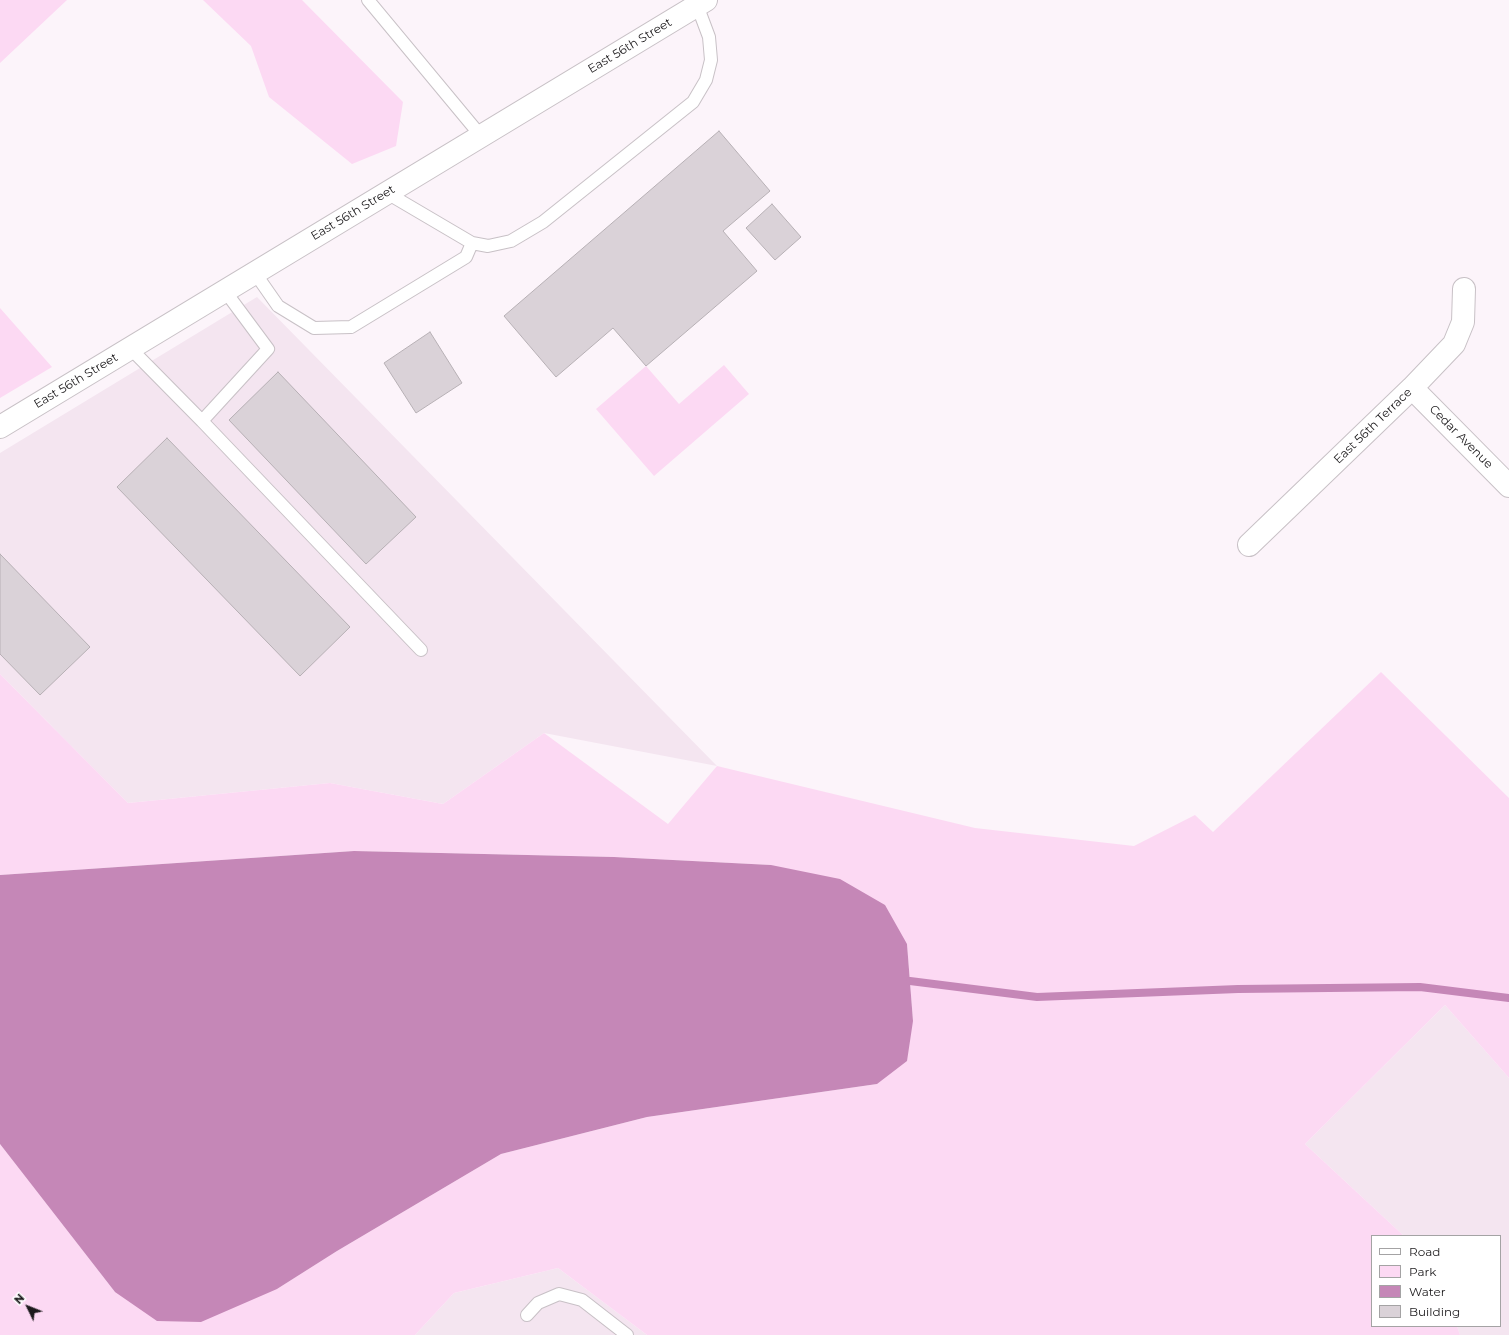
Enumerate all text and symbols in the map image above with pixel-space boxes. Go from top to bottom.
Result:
street label: East 56th Street [585,15,675,77]
street label: East 56th Street [308,182,398,244]
street label: East 56th Street [31,350,121,412]
street label: East 56th Terrace [1331,385,1415,467]
street label: Cedar Avenue [1426,402,1496,472]
legend [1371,1235,1501,1327]
text: Road [1409,1244,1440,1259]
text: Park [1409,1264,1436,1279]
text: Water [1409,1284,1445,1299]
north arrow [8,1287,48,1327]
text: N [11,1291,27,1307]
text: Building [1409,1304,1460,1319]

